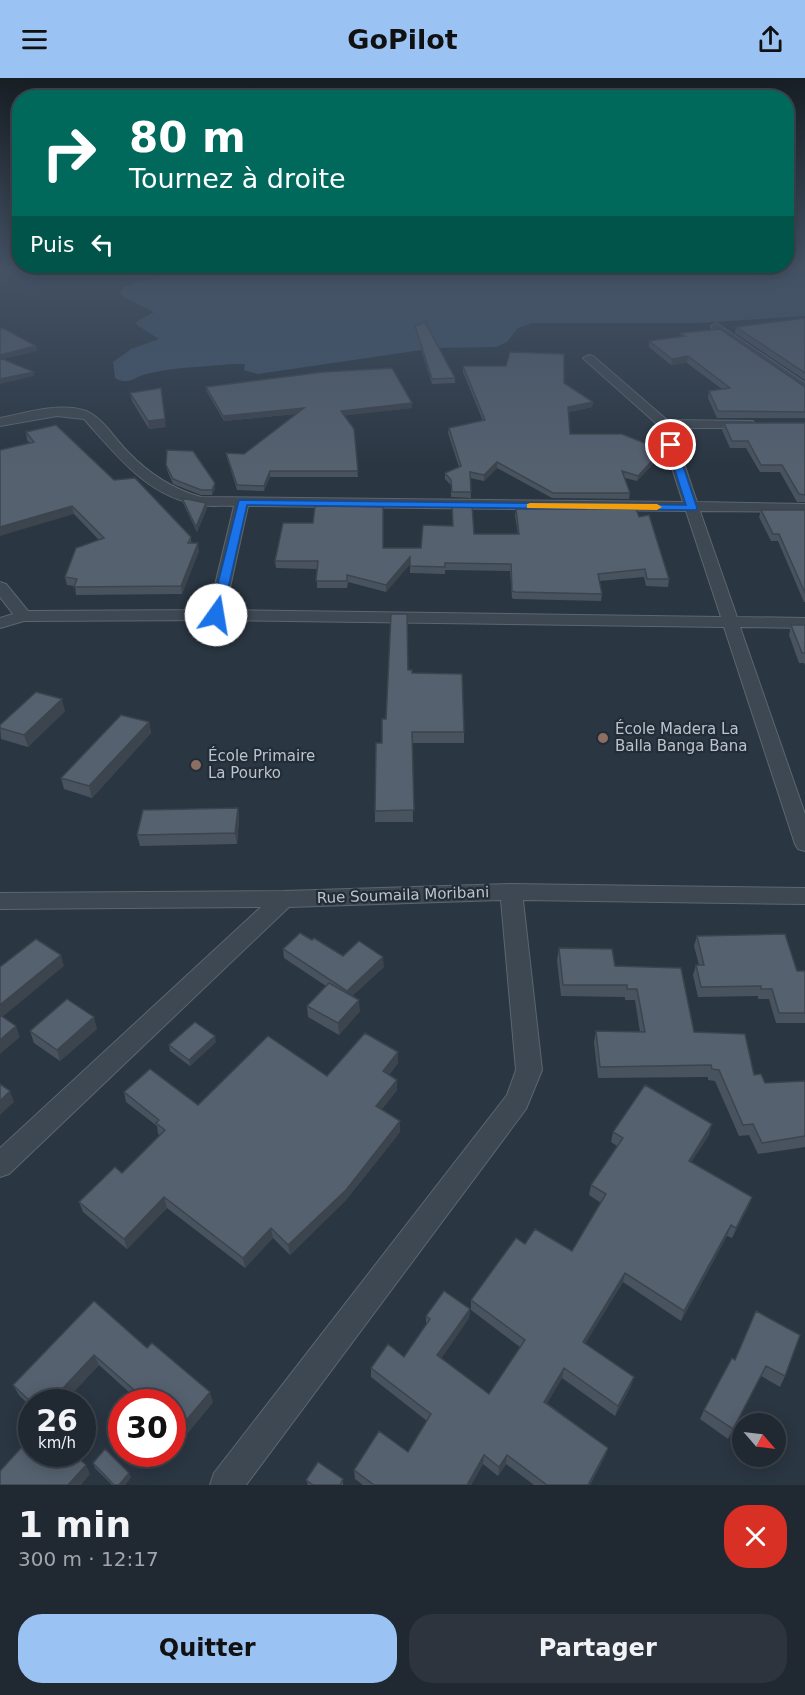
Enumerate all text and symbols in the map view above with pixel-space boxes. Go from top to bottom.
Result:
icon: menu [18,23,51,56]
icon: share [754,23,787,56]
text: GoPilot [347,24,458,55]
text: 80 m [129,113,246,162]
icon: right [30,114,108,192]
text: Tournez à droite [129,163,346,194]
icon: left [86,228,119,261]
text: Puis [30,232,74,257]
pin [645,419,696,470]
icon: arrive [654,428,687,461]
position arrow [184,583,248,647]
place label: École Madera La Balla Banga Bana [615,719,747,755]
marker: École Madera La Balla Banga Bana [596,731,610,745]
place label: École Primaire La Pourko [208,746,315,782]
marker: École Primaire La Pourko [189,758,203,772]
street label: Rue Soumaila Moribani [317,883,489,907]
speed limit sign: 30 [108,1389,186,1467]
text: 26 [36,1403,78,1438]
north arrow [732,1413,786,1467]
map controls [732,1413,786,1467]
text: km/h [38,1434,76,1452]
text: 1 min [18,1504,131,1545]
button: close [724,1505,787,1568]
text: 300 m · 12:17 [18,1547,159,1571]
button: Quitter [18,1614,397,1683]
button: Partager [409,1614,787,1683]

